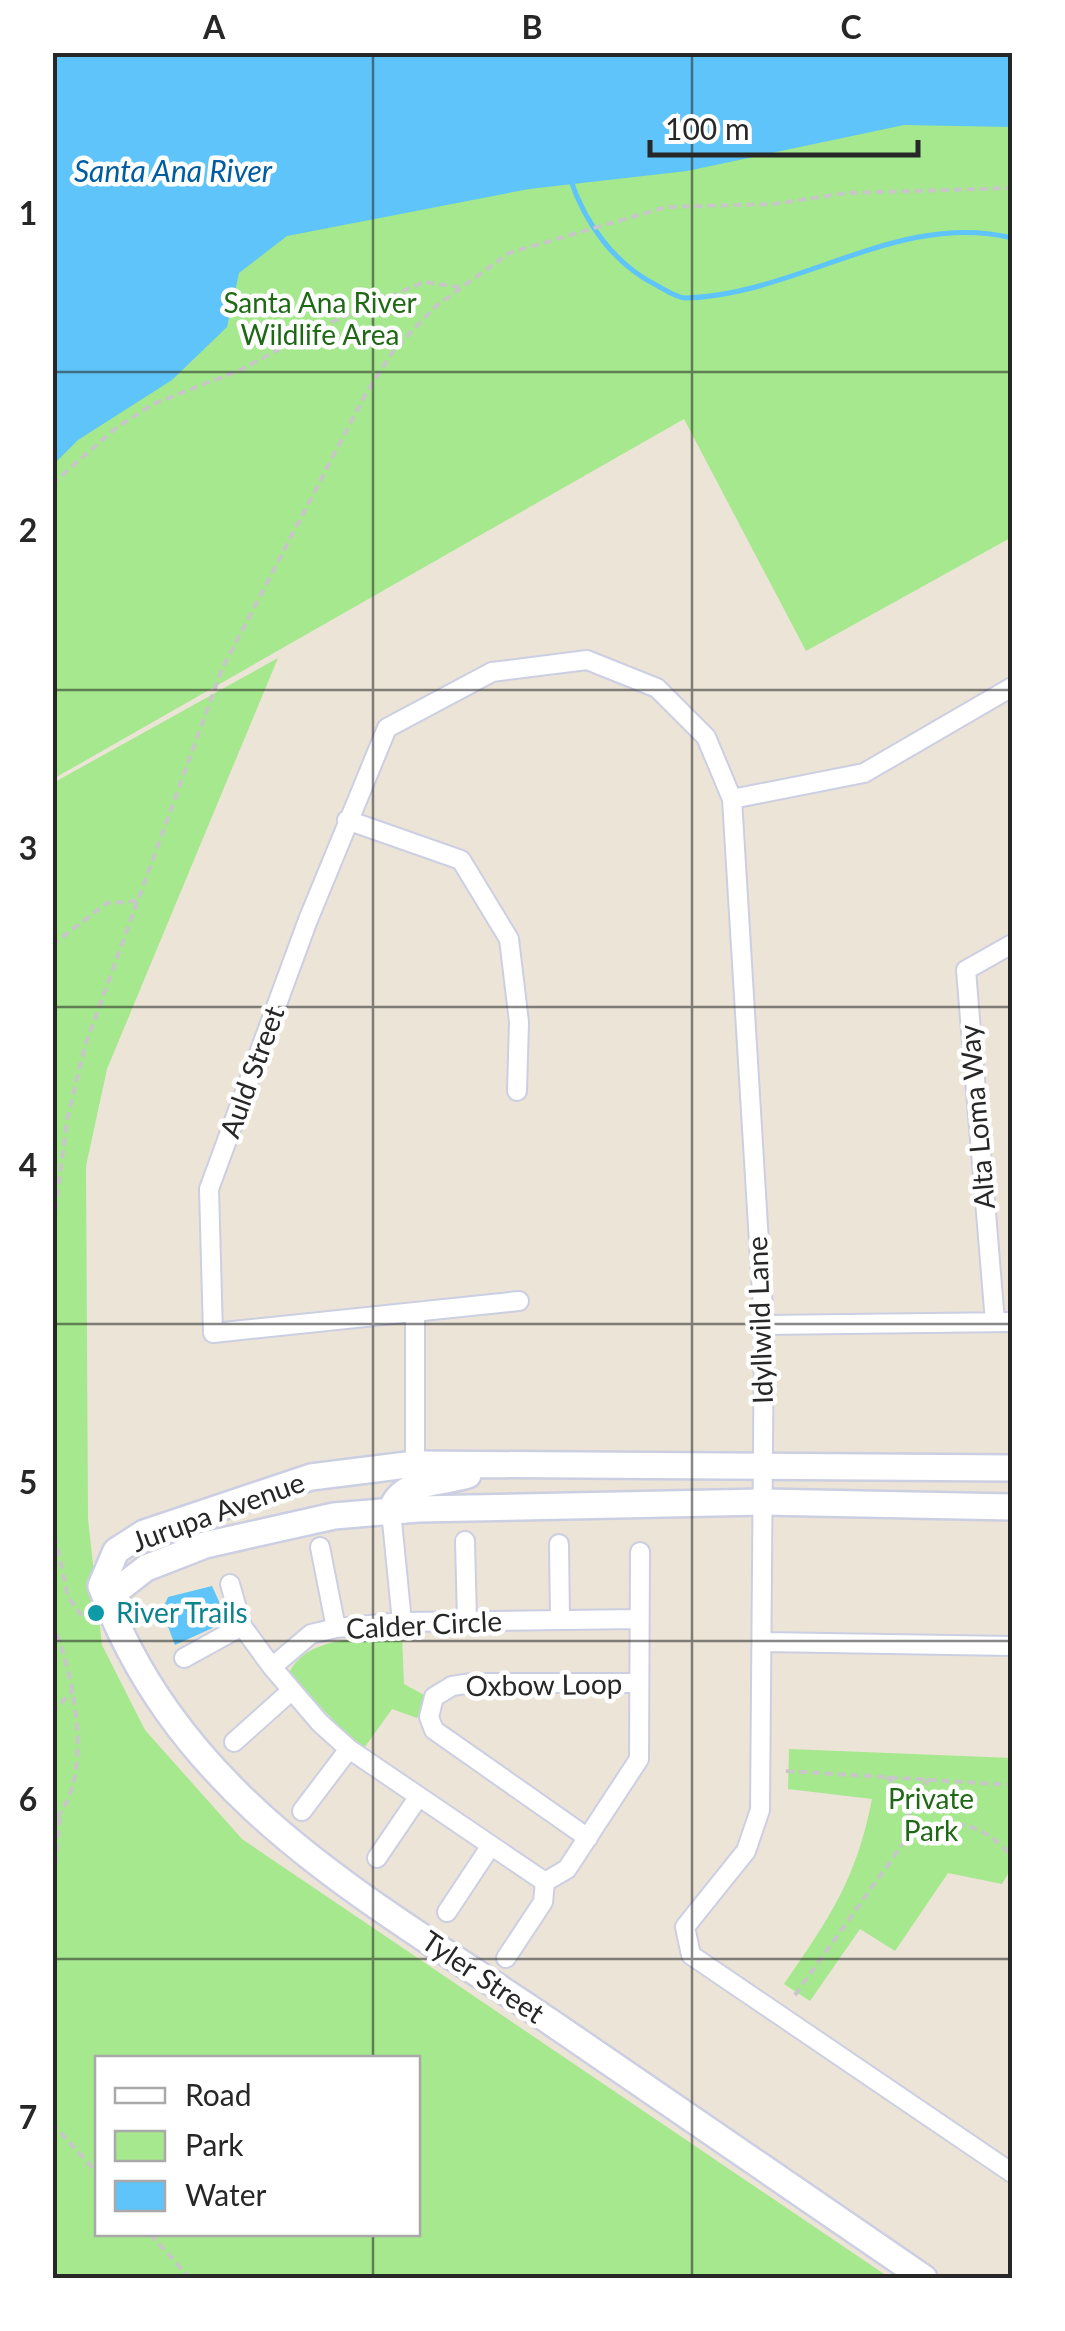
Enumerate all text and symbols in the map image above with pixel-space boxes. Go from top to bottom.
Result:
text: A [202,7,226,46]
text: B [521,7,543,46]
text: C [840,7,862,46]
scale bar [650,95,918,157]
text: 100 m [665,110,750,146]
water label: Santa Ana River [74,152,273,188]
text: 1 [19,193,37,232]
park label: Santa Ana River Wildlife Area [223,285,417,351]
text: 2 [19,510,37,549]
text: 3 [19,828,37,867]
street label: Auld Street [212,1001,291,1142]
street label: Alta Loma Way [951,1023,1001,1211]
text: 4 [19,1145,37,1184]
street label: Idyllwild Lane [739,1236,779,1404]
text: 5 [19,1462,37,1501]
street label: Jurupa Avenue [127,1464,309,1558]
place label: River Trails [116,1595,248,1629]
marker: River Trails [85,1602,107,1624]
street label: Calder Circle [345,1603,503,1645]
street label: Oxbow Loop [465,1666,623,1702]
text: 6 [19,1779,37,1818]
park label: Private Park [888,1781,974,1847]
street label: Tyler Street [416,1923,551,2030]
legend [95,2056,420,2236]
text: Road [185,2076,252,2112]
text: 7 [19,2097,37,2136]
text: Park [185,2126,244,2162]
text: Water [185,2176,267,2212]

